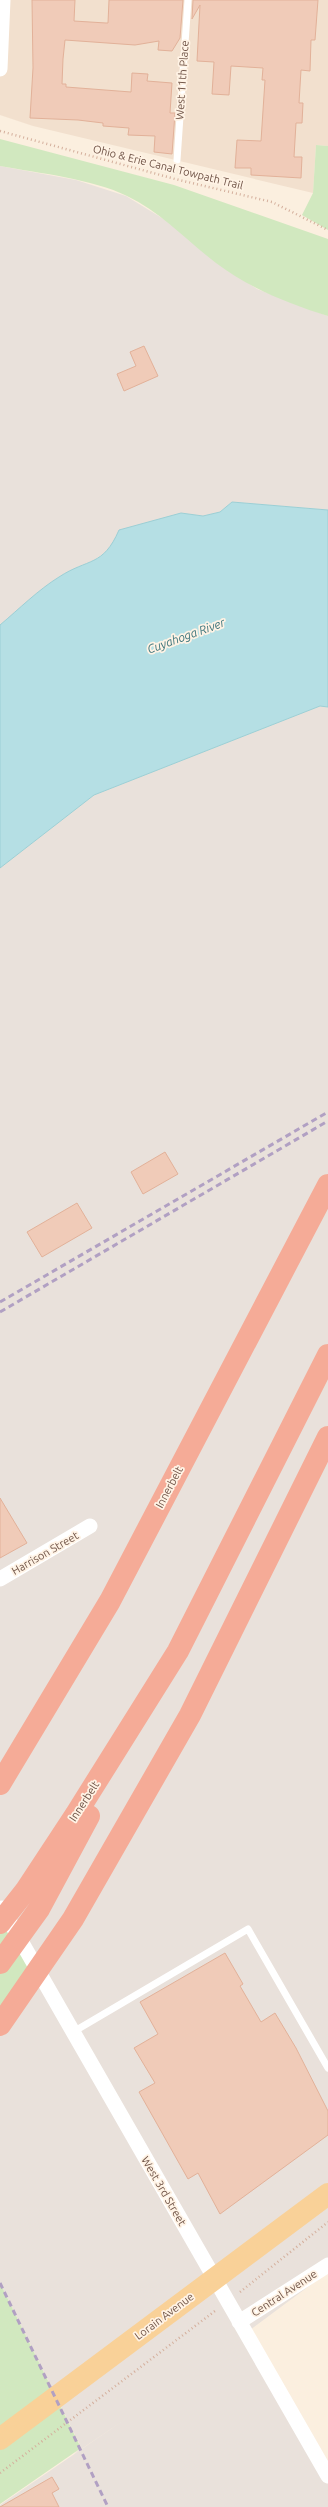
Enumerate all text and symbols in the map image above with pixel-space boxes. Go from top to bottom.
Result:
street label: West 11th Place [173,40,191,120]
street label: Ohio & Erie Canal Towpath Trail [92,143,244,192]
water label: Cuyahoga River [145,615,227,656]
street label: Innerbelt [153,1464,185,1510]
street label: Harrison Street [9,1529,81,1577]
street label: Innerbelt [67,1778,102,1823]
street label: West 3rd Street [139,2154,189,2228]
street label: Central Avenue [249,2267,319,2319]
street label: Lorain Avenue [132,2290,196,2342]

